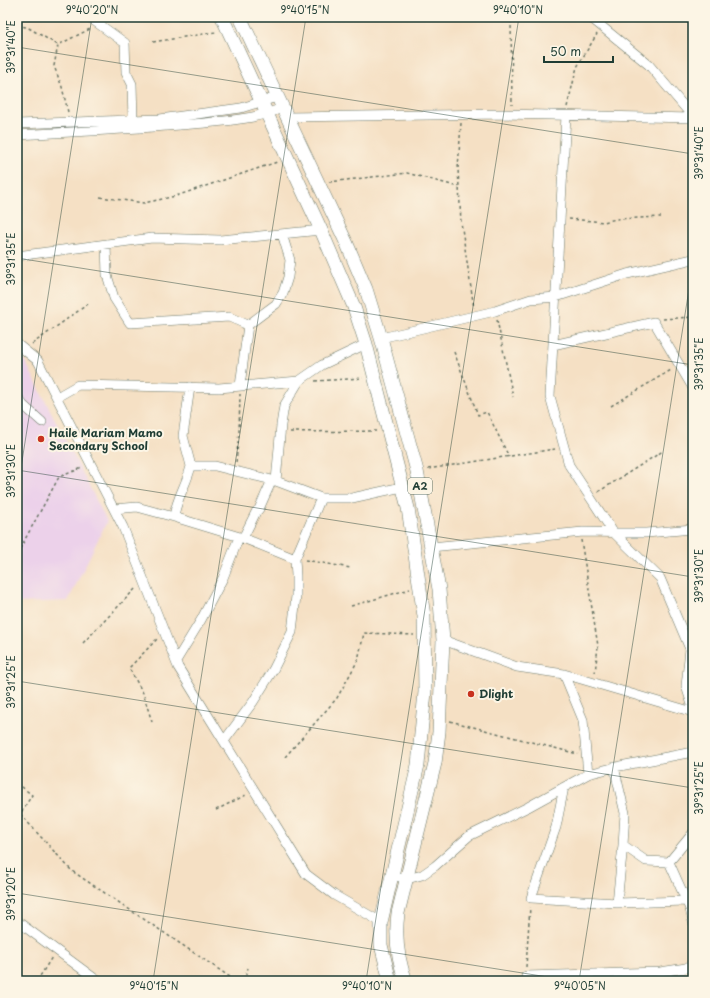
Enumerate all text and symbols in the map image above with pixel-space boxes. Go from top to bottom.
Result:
text: 9°40'20"N [66,2,118,17]
text: 9°40'15"N [280,2,330,17]
text: 9°40'10"N [493,2,543,17]
text: 39°31'40"E [3,20,18,74]
scale bar [544,38,613,64]
text: 50 m [550,42,581,60]
text: 39°31'40"E [691,126,706,180]
text: 39°31'35"E [3,233,18,285]
text: 39°31'35"E [691,338,706,390]
place label: Haile Mariam Mamo Secondary School [49,424,163,454]
marker: Haile Mariam Mamo Secondary School [36,434,46,444]
text: 39°31'30"E [3,444,18,498]
road number: A2 [408,478,432,494]
text: 39°31'30"E [691,549,706,603]
text: 39°31'25"E [3,655,18,709]
place label: Dlight [479,685,513,702]
marker: Dlight [466,689,476,699]
text: 39°31'25"E [691,761,706,815]
text: 39°31'20"E [3,867,18,921]
text: 9°40'15"N [129,978,179,993]
text: 9°40'10"N [342,978,392,993]
text: 9°40'05"N [554,978,606,993]

